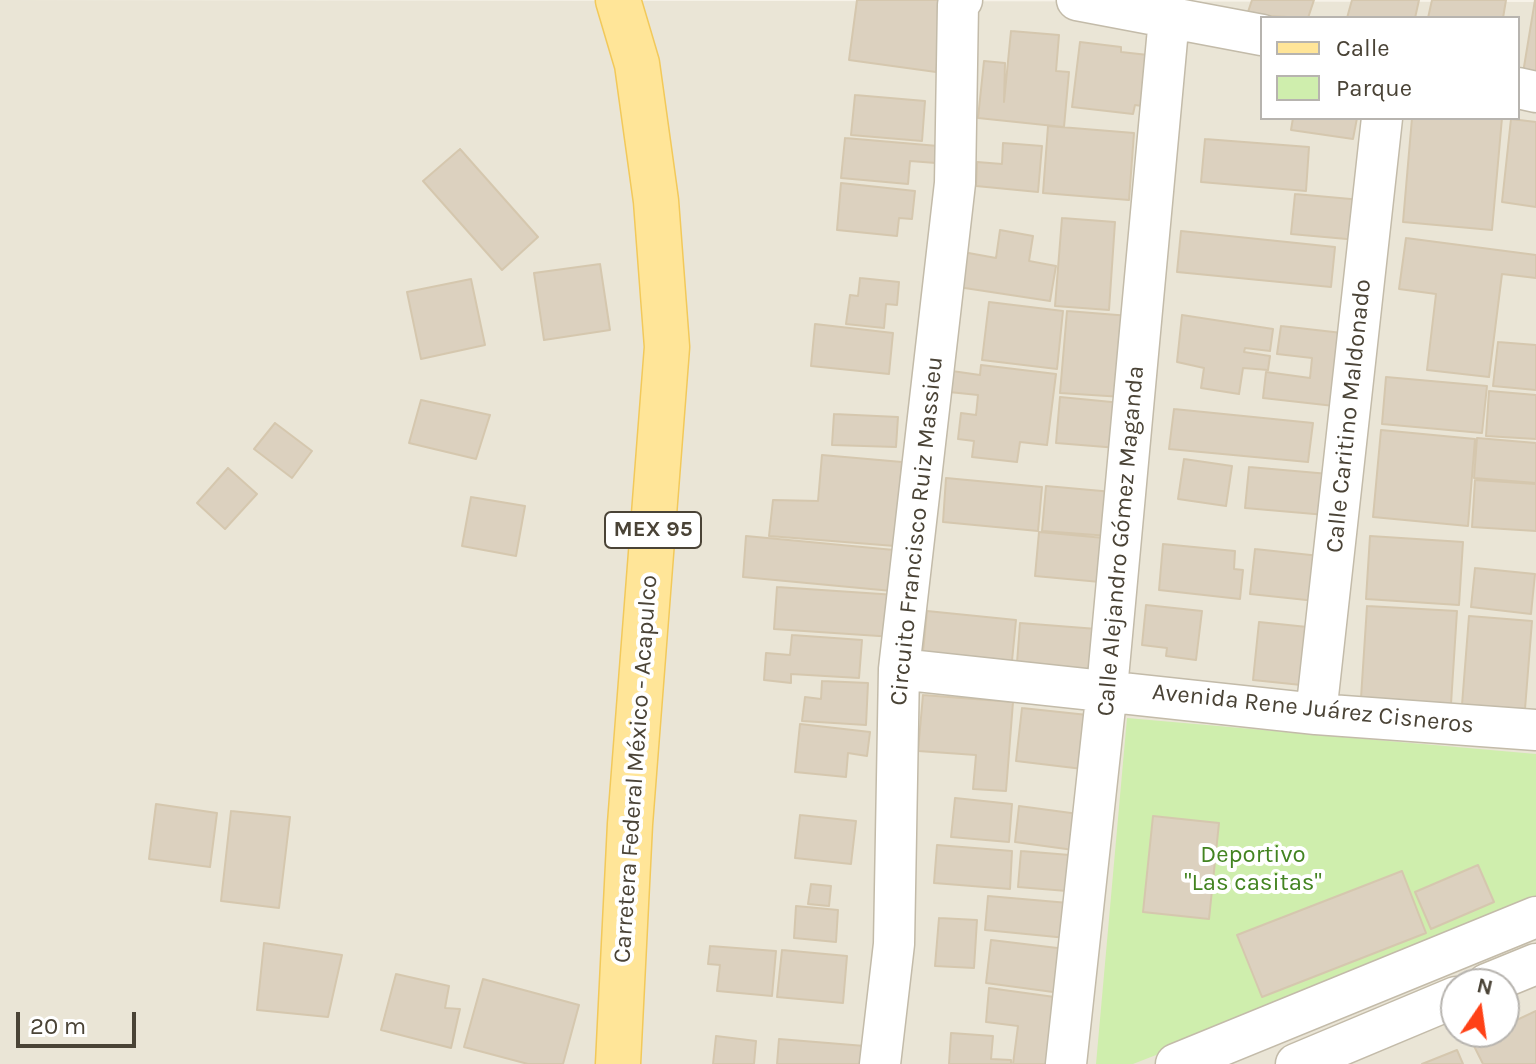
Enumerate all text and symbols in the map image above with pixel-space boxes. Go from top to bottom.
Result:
legend [1260,16,1520,120]
text: Calle [1336,34,1390,62]
text: Parque [1336,74,1412,102]
street label: Calle Caritino Maldonado [1320,278,1378,554]
street label: Circuito Francisco Ruiz Massieu [884,355,950,707]
street label: Calle Alejandro Gómez Maganda [1091,365,1151,717]
road number: MEX 95 [605,512,701,548]
street label: Carretera Federal México - Acapulco [608,574,664,964]
street label: Avenida Rene Juárez Cisneros [1151,678,1475,740]
park label: Deportivo "Las casitas" [1184,841,1322,897]
north arrow [1440,968,1520,1048]
text: N [1474,972,1496,1001]
scale bar [20,996,140,1046]
text: 20 m [30,1012,86,1040]

